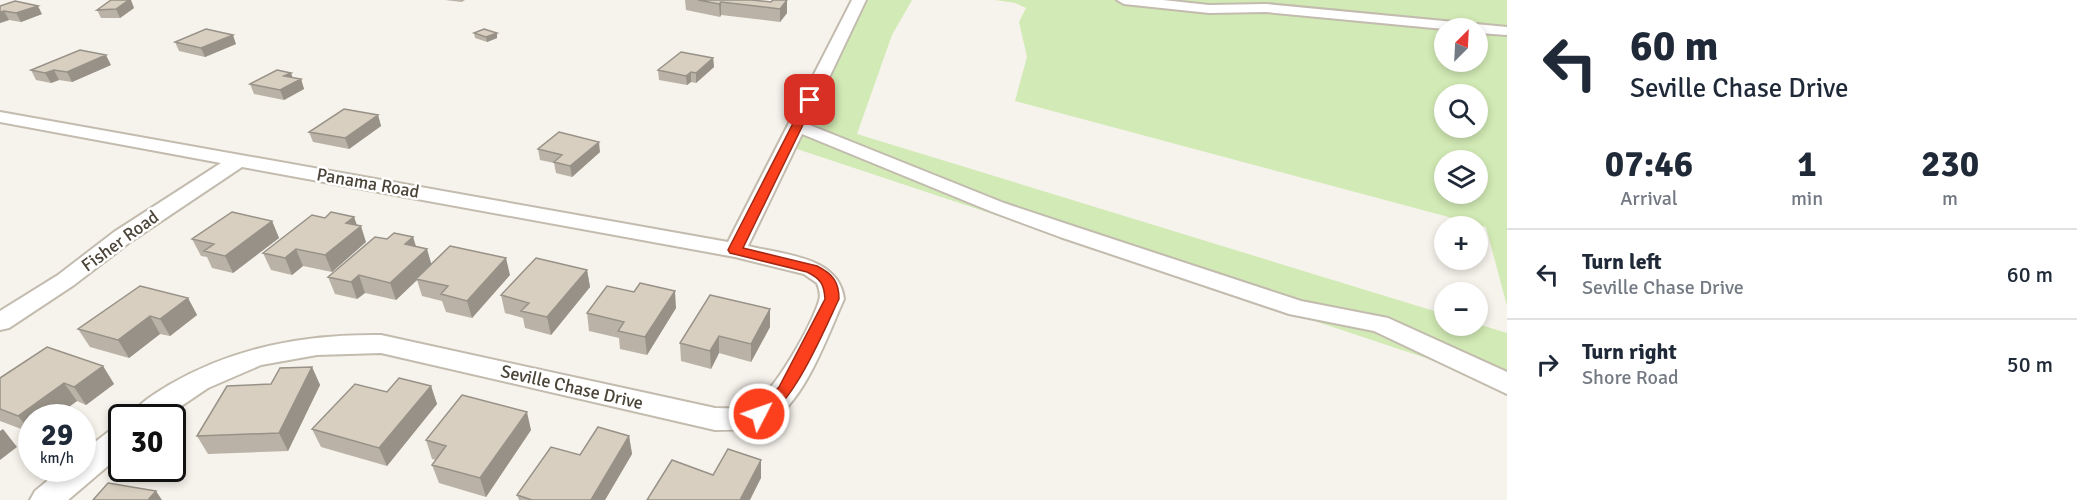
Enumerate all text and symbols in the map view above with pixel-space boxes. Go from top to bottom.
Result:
north arrow [1434,18,1488,72]
map controls [1434,18,1488,336]
text: 60 m [1630,21,1719,72]
icon: left [1531,24,1609,102]
text: Seville Chase Drive [1630,72,1849,105]
pin [784,74,835,125]
icon: arrive [793,83,826,116]
button: search [1434,84,1488,138]
text: 07:46 [1605,142,1693,187]
text: 1 [1797,142,1817,187]
text: 230 [1921,142,1979,187]
button: layers [1434,150,1488,204]
street label: Panama Road [315,163,421,203]
text: Arrival [1620,186,1678,211]
text: min [1791,186,1823,211]
text: m [1942,186,1958,211]
street label: Fisher Road [77,206,163,276]
button: + [1434,216,1488,270]
text: Turn left [1582,248,1662,275]
icon: left [1531,258,1564,291]
text: 60 m [2007,261,2053,288]
text: Seville Chase Drive [1582,275,1744,300]
button: − [1434,282,1488,336]
text: Turn right [1582,338,1677,365]
icon: right [1531,348,1564,381]
text: 50 m [2007,351,2053,378]
street label: Seville Chase Drive [499,360,645,414]
text: Shore Road [1582,365,1679,390]
position arrow [727,382,791,446]
speed limit sign: 30 [108,404,186,482]
text: 29 [41,417,73,454]
text: km/h [40,449,74,467]

